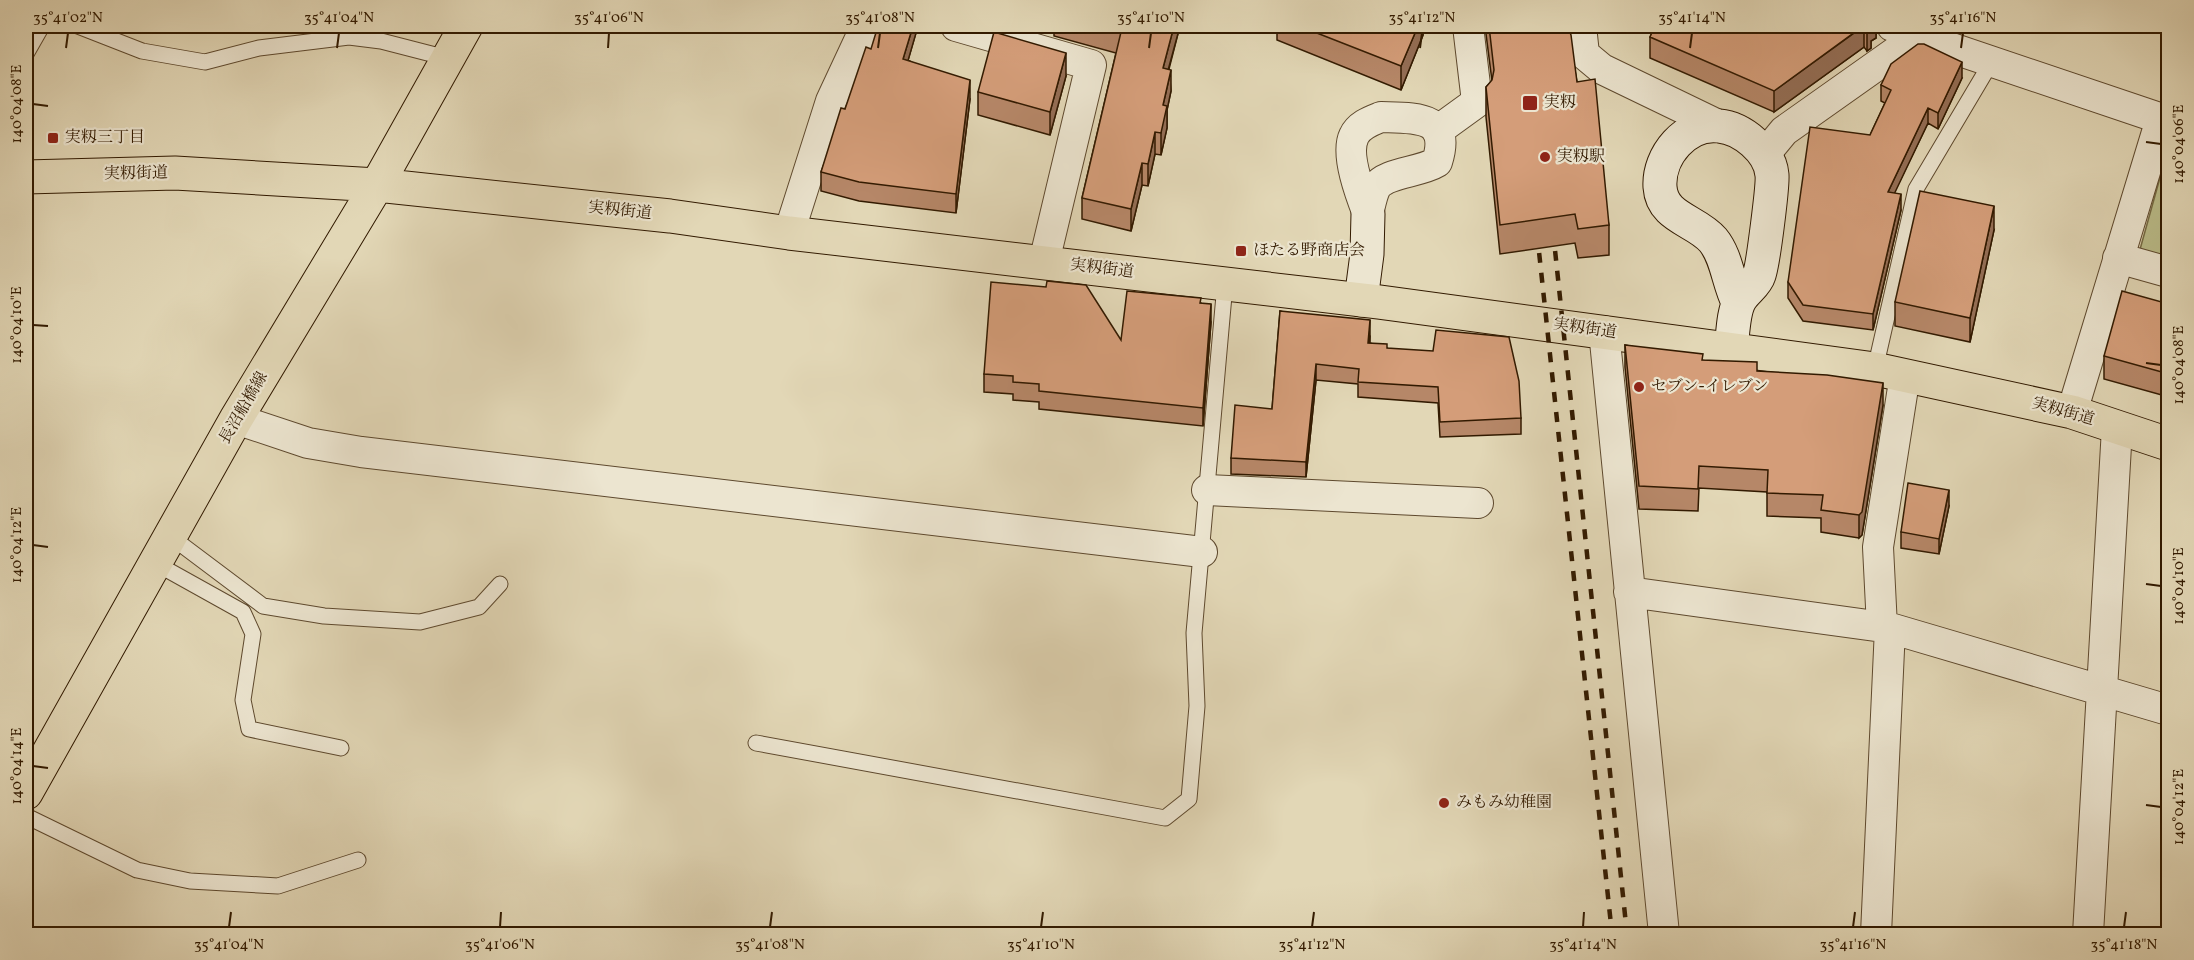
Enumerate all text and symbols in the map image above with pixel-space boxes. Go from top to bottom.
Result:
text: 35°41'02"N [33,8,103,29]
text: 35°41'04"N [304,8,374,29]
text: 35°41'06"N [574,8,644,29]
text: 35°41'08"N [845,8,915,29]
text: 35°41'10"N [1117,8,1185,29]
text: 35°41'12"N [1389,8,1455,29]
text: 35°41'14"N [1658,8,1726,29]
text: 35°41'16"N [1930,8,1996,29]
text: 140°04'08"E [7,64,28,144]
place label: 実籾 [1544,92,1576,114]
marker: 実籾 [1521,94,1539,112]
text: 140°04'06"E [2169,104,2190,184]
place label: 実籾三丁目 [65,127,145,149]
marker: 実籾三丁目 [46,131,60,145]
place label: 実籾駅 [1557,146,1605,168]
marker: 実籾駅 [1538,150,1552,164]
street label: 実籾街道 [104,162,168,186]
street label: 実籾街道 [587,197,653,225]
place label: ほたる野商店会 [1253,240,1365,262]
marker: ほたる野商店会 [1234,244,1248,258]
street label: 実籾街道 [1069,254,1135,284]
text: 140°04'10"E [7,286,28,364]
street label: 実籾街道 [1552,314,1618,344]
text: 140°04'08"E [2169,325,2190,405]
street label: 長沼船橋線 [214,368,274,448]
place label: セブン-イレブン [1651,376,1768,398]
marker: セブン-イレブン [1632,380,1646,394]
street label: 実籾街道 [2029,393,2097,431]
text: 140°04'12"E [7,507,28,583]
text: 140°04'10"E [2169,547,2190,625]
text: 140°04'14"E [7,727,28,805]
text: 140°04'12"E [2169,769,2190,845]
place label: みもみ幼稚園 [1456,792,1552,814]
marker: みもみ幼稚園 [1437,796,1451,810]
text: 35°41'04"N [194,935,264,956]
text: 35°41'06"N [465,935,535,956]
text: 35°41'08"N [735,935,805,956]
text: 35°41'10"N [1007,935,1075,956]
text: 35°41'12"N [1279,935,1345,956]
text: 35°41'14"N [1549,935,1617,956]
text: 35°41'16"N [1820,935,1886,956]
text: 35°41'18"N [2091,935,2157,956]

